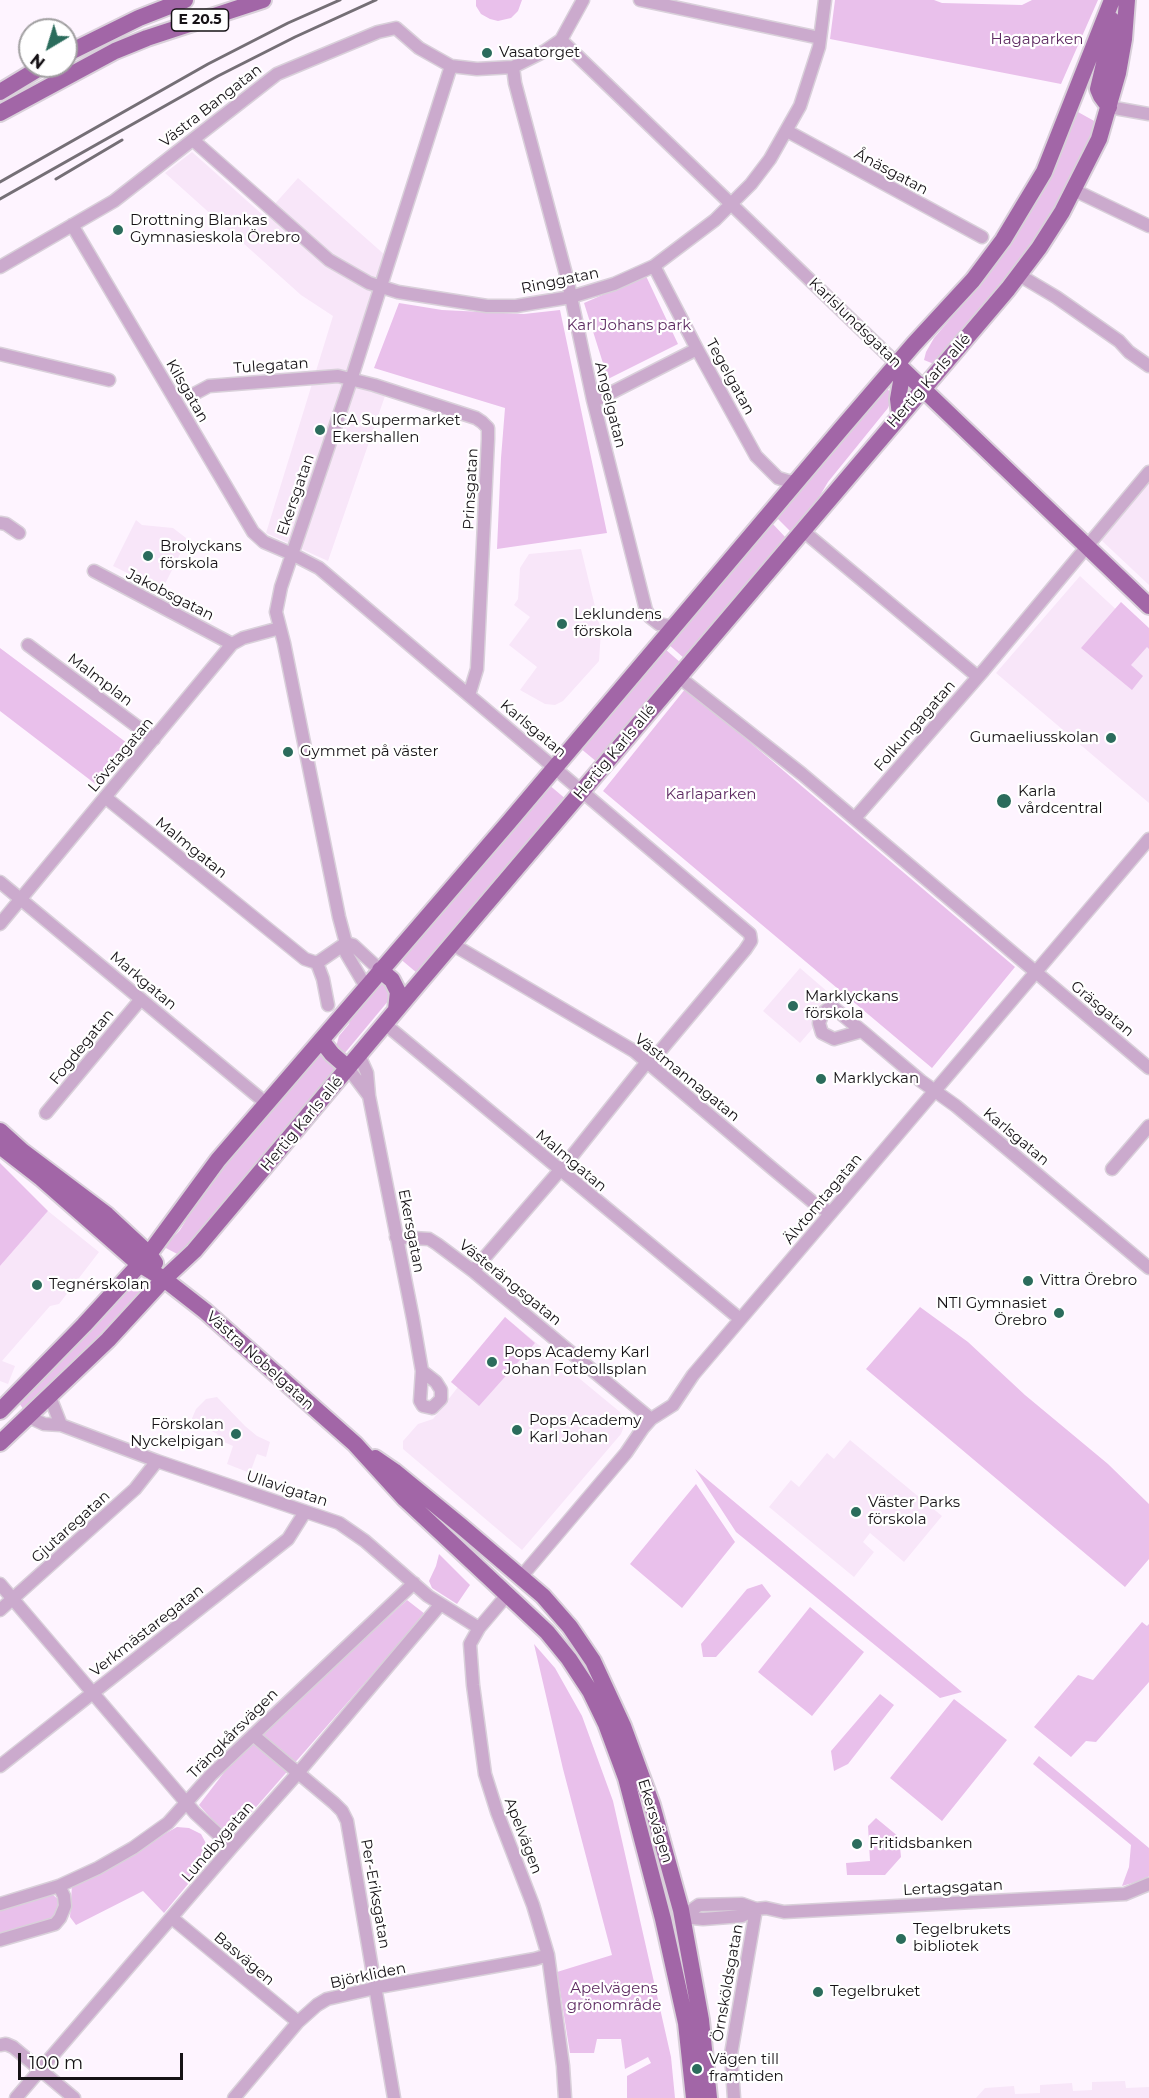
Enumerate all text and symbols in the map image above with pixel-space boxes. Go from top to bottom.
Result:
road number: E 20.5 [172,9,228,31]
north arrow [18,18,78,78]
park label: Hagaparken [991,31,1083,49]
place label: Vasatorget [499,44,580,62]
marker: Vasatorget [480,46,494,60]
text: N [27,50,49,72]
street label: Västra Bangatan [156,61,266,151]
street label: Ånäsgatan [851,145,931,199]
place label: Drottning Blankas Gymnasieskola Örebro [130,212,300,247]
marker: Drottning Blankas Gymnasieskola Örebro [111,223,125,237]
street label: Ringgatan [519,264,601,298]
street label: Karlslundsgatan [805,274,905,372]
park label: Karl Johans park [567,317,691,335]
street label: Hertig Karls allé [883,330,975,432]
street label: Tegelgatan [702,336,758,418]
street label: Tulegatan [233,354,309,378]
street label: Kilsgatan [162,356,212,426]
street label: Angelgatan [591,360,629,450]
place label: ICA Supermarket Ekershallen [332,412,460,447]
marker: ICA Supermarket Ekershallen [313,423,327,437]
street label: Prinsgatan [460,448,482,530]
street label: Ekersgatan [274,452,318,538]
place label: Brolyckans förskola [160,538,242,573]
marker: Brolyckans förskola [141,549,155,563]
street label: Jakobsgatan [123,565,217,625]
place label: Leklundens förskola [574,606,662,641]
marker: Leklundens förskola [555,617,569,631]
street label: Malmplan [64,650,136,710]
street label: Folkungagatan [871,677,959,775]
street label: Karlsgatan [496,696,570,762]
street label: Hertig Karls allé [570,701,660,803]
street label: Lövstagatan [85,714,157,796]
place label: Gumaeliusskolan [970,729,1099,747]
marker: Gumaeliusskolan [1104,731,1118,745]
place label: Gymmet på väster [300,743,438,761]
marker: Gymmet på väster [281,745,295,759]
place label: Karla vårdcentral [1018,783,1103,818]
park label: Karlaparken [666,786,756,804]
marker: Karla vårdcentral [995,792,1013,810]
street label: Malmgatan [152,814,230,882]
street label: Markgatan [106,948,180,1014]
street label: Gräsgatan [1067,977,1137,1041]
place label: Marklyckans förskola [805,988,898,1023]
marker: Marklyckans förskola [786,999,800,1013]
street label: Fogdegatan [46,1006,118,1088]
street label: Västmannagatan [631,1030,743,1126]
place label: Marklyckan [833,1070,919,1088]
marker: Marklyckan [814,1072,828,1086]
street label: Hertig Karls allé [257,1073,347,1175]
street label: Karlsgatan [979,1104,1053,1170]
street label: Malmgatan [532,1126,610,1196]
street label: Älvtomtagatan [780,1150,866,1248]
street label: Ekersgatan [394,1188,428,1274]
street label: Västerängsgatan [455,1236,565,1330]
place label: Vittra Örebro [1040,1272,1137,1290]
marker: Vittra Örebro [1021,1274,1035,1288]
place label: Tegnérskolan [49,1276,150,1294]
marker: Tegnérskolan [30,1278,44,1292]
place label: NTI Gymnasiet Örebro [937,1295,1047,1330]
marker: NTI Gymnasiet Örebro [1052,1306,1066,1320]
street label: Västra Nobelgatan [202,1308,318,1414]
place label: Pops Academy Karl Johan Fotbollsplan [504,1344,650,1379]
marker: Pops Academy Karl Johan Fotbollsplan [485,1355,499,1369]
place label: Pops Academy Karl Johan [529,1412,641,1447]
place label: Förskolan Nyckelpigan [130,1416,224,1451]
marker: Pops Academy Karl Johan [510,1423,524,1437]
marker: Förskolan Nyckelpigan [229,1427,243,1441]
street label: Ullavigatan [244,1467,330,1511]
street label: Gjutaregatan [28,1487,114,1567]
place label: Väster Parks förskola [868,1494,960,1529]
marker: Väster Parks förskola [849,1505,863,1519]
street label: Verkmästaregatan [87,1581,207,1681]
street label: Trängkårsvägen [184,1685,282,1783]
street label: Ekersvägen [634,1777,676,1865]
street label: Apelvägen [500,1795,546,1877]
street label: Lundbygatan [178,1798,258,1886]
place label: Fritidsbanken [869,1835,973,1853]
marker: Fritidsbanken [850,1837,864,1851]
street label: Per-Eriksgatan [356,1838,394,1950]
street label: Lertagsgatan [903,1876,1003,1900]
place label: Tegelbrukets bibliotek [913,1921,1011,1956]
street label: Örnsköldsgatan [709,1923,747,2043]
street label: Basvägen [210,1928,278,1990]
marker: Tegelbrukets bibliotek [894,1932,908,1946]
street label: Björkliden [328,1959,408,1993]
park label: Apelvägens grönområde [567,1980,661,2015]
place label: Tegelbruket [830,1983,920,2001]
marker: Tegelbruket [811,1985,825,1999]
scale bar [21,2041,186,2079]
place label: Vägen till framtiden [709,2051,784,2086]
text: 100 m [29,2052,83,2074]
marker: Vägen till framtiden [690,2062,704,2076]

